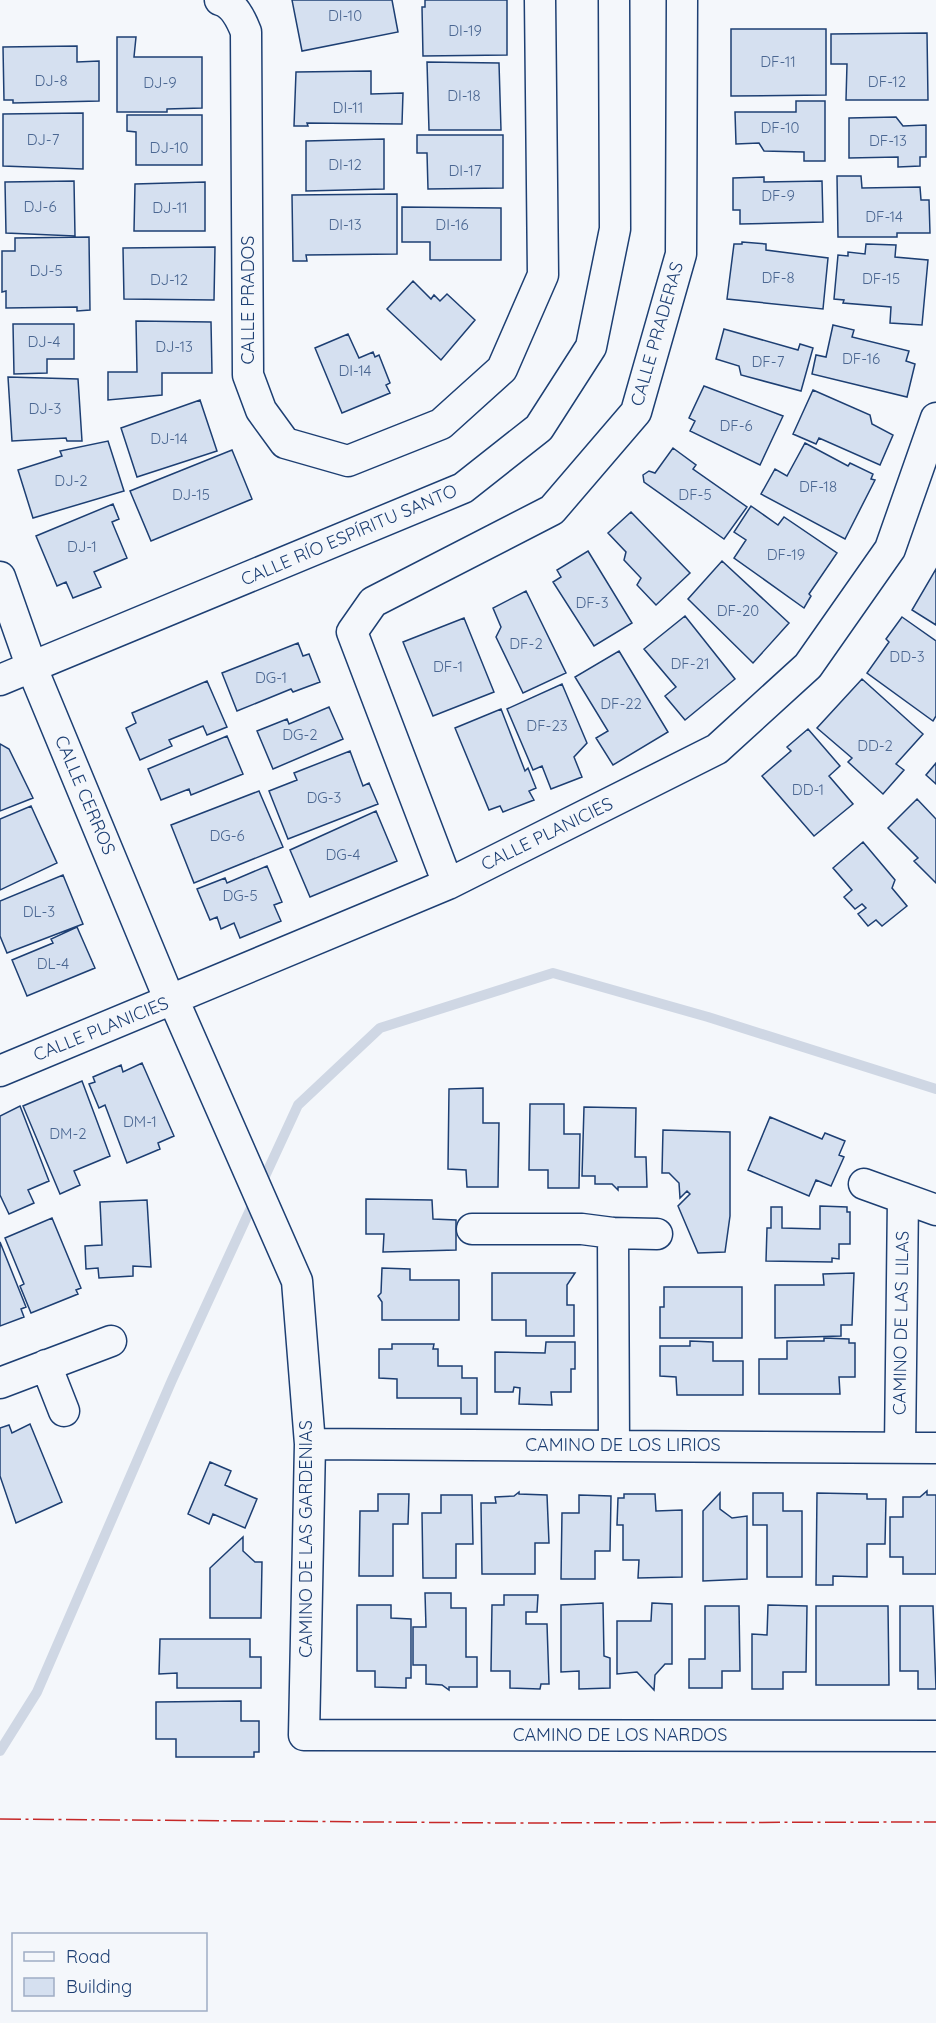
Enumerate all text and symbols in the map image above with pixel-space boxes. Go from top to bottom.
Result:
house number: DI-10 [328,6,362,25]
house number: DI-19 [448,21,482,40]
house number: DF-11 [760,52,796,71]
house number: DJ-8 [34,71,68,90]
house number: DF-12 [868,72,906,91]
house number: DJ-9 [143,73,177,92]
house number: DI-18 [447,86,481,105]
house number: DI-11 [333,98,363,117]
house number: DF-10 [761,118,800,137]
house number: DJ-7 [27,130,60,149]
house number: DF-13 [869,131,907,150]
house number: DJ-10 [150,138,188,157]
house number: DI-12 [328,155,362,174]
house number: DI-17 [449,161,482,180]
house number: DF-9 [761,186,795,205]
house number: DJ-6 [23,197,57,216]
house number: DJ-11 [152,198,188,217]
house number: DF-14 [865,207,903,226]
house number: DI-13 [328,215,362,234]
house number: DI-16 [435,215,469,234]
street label: CALLE PRADOS [236,236,259,364]
street label: CALLE PRADERAS [625,259,688,409]
house number: DJ-5 [29,261,63,280]
house number: DF-8 [761,268,795,287]
house number: DF-15 [862,269,900,288]
house number: DJ-12 [150,270,188,289]
house number: DJ-4 [28,332,61,351]
house number: DJ-13 [155,337,193,356]
house number: DF-16 [842,349,880,368]
house number: DF-7 [752,352,785,371]
house number: DI-14 [339,361,372,380]
house number: DJ-3 [29,399,62,418]
house number: DF-6 [719,416,753,435]
house number: DJ-14 [150,429,188,448]
house number: DJ-2 [54,471,88,490]
house number: DF-18 [799,477,837,496]
street label: CALLE RÍO ESPÍRITU SANTO [237,478,460,591]
house number: DJ-15 [172,485,210,504]
house number: DF-5 [678,485,712,504]
house number: DJ-1 [67,537,97,556]
house number: DF-19 [767,545,805,564]
house number: DF-3 [576,593,609,612]
house number: DF-20 [717,601,759,620]
house number: DF-2 [509,634,543,653]
house number: DD-3 [889,647,925,666]
house number: DF-21 [671,654,710,673]
house number: DF-1 [433,657,463,676]
house number: DG-1 [255,668,287,687]
house number: DF-22 [600,694,642,713]
house number: DF-23 [526,716,568,735]
house number: DG-2 [282,725,318,744]
street label: CALLE CERROS [50,732,121,858]
house number: DD-2 [857,736,893,755]
house number: DD-1 [792,780,824,799]
house number: DG-3 [307,788,342,807]
street label: CALLE PLANICIES [477,792,616,875]
house number: DG-6 [209,826,245,845]
house number: DG-4 [326,845,361,864]
house number: DG-5 [222,886,258,905]
house number: DL-3 [23,902,55,921]
house number: DL-4 [37,954,69,973]
street label: CALLE PLANICIES [30,991,172,1066]
house number: DM-1 [123,1112,157,1131]
house number: DM-2 [49,1124,87,1143]
street label: CAMINO DE LAS LILAS [887,1231,914,1415]
street label: CAMINO DE LAS GARDENIAS [294,1420,317,1658]
street label: CAMINO DE LOS LIRIOS [525,1433,721,1456]
street label: CAMINO DE LOS NARDOS [513,1723,727,1746]
legend [12,1933,207,2011]
text: Road [66,1945,111,1968]
text: Building [66,1975,132,1998]

